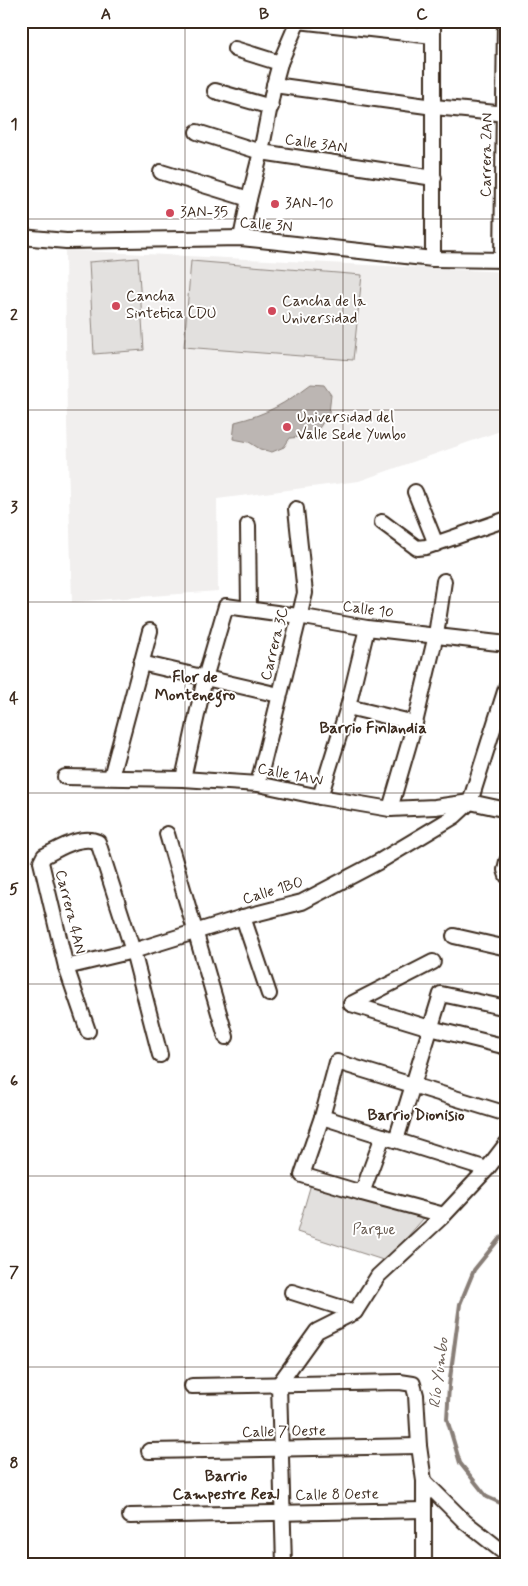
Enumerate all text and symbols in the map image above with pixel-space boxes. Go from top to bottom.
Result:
text: A [101,4,111,25]
text: B [259,4,269,25]
text: C [416,4,428,25]
street label: Carrera 2AN [476,113,498,197]
text: 1 [10,114,18,135]
street label: Calle 3AN [283,130,349,158]
place label: 3AN-10 [285,194,334,214]
marker: 3AN-10 [269,198,281,210]
place label: 3AN-35 [180,203,228,223]
marker: 3AN-35 [164,207,176,219]
street label: Calle 3N [239,213,293,237]
place label: Cancha Sintetica CDU [126,287,217,324]
place label: Cancha de la Universidad [282,292,367,329]
marker: Cancha Sintetica CDU [110,300,122,312]
text: 2 [10,305,18,326]
marker: Cancha de la Universidad [266,305,278,317]
place label: Universidad del Valle Sede Yumbo [297,408,406,445]
marker: Universidad del Valle Sede Yumbo [281,421,293,433]
text: 3 [10,497,18,518]
street label: Calle 10 [341,597,395,623]
street label: Carrera 3C [256,605,294,683]
district label: Flor de Montenegro [155,667,235,708]
text: 4 [9,688,19,709]
district label: Barrio Finlandia [319,718,427,739]
street label: Calle 1AW [255,759,325,791]
street label: Carrera 4AN [50,868,90,956]
street label: Calle 1BO [240,872,306,910]
text: 5 [9,879,19,900]
text: 6 [10,1071,18,1092]
district label: Barrio Dionisio [368,1105,465,1126]
park label: Parque [352,1220,396,1240]
text: 7 [9,1262,19,1283]
water label: Río Yumbo [424,1336,454,1410]
street label: Calle 7 Oeste [242,1421,326,1443]
text: 8 [9,1453,19,1474]
district label: Barrio Campestre Real [173,1466,279,1505]
street label: Calle 8 Oeste [295,1484,379,1506]

